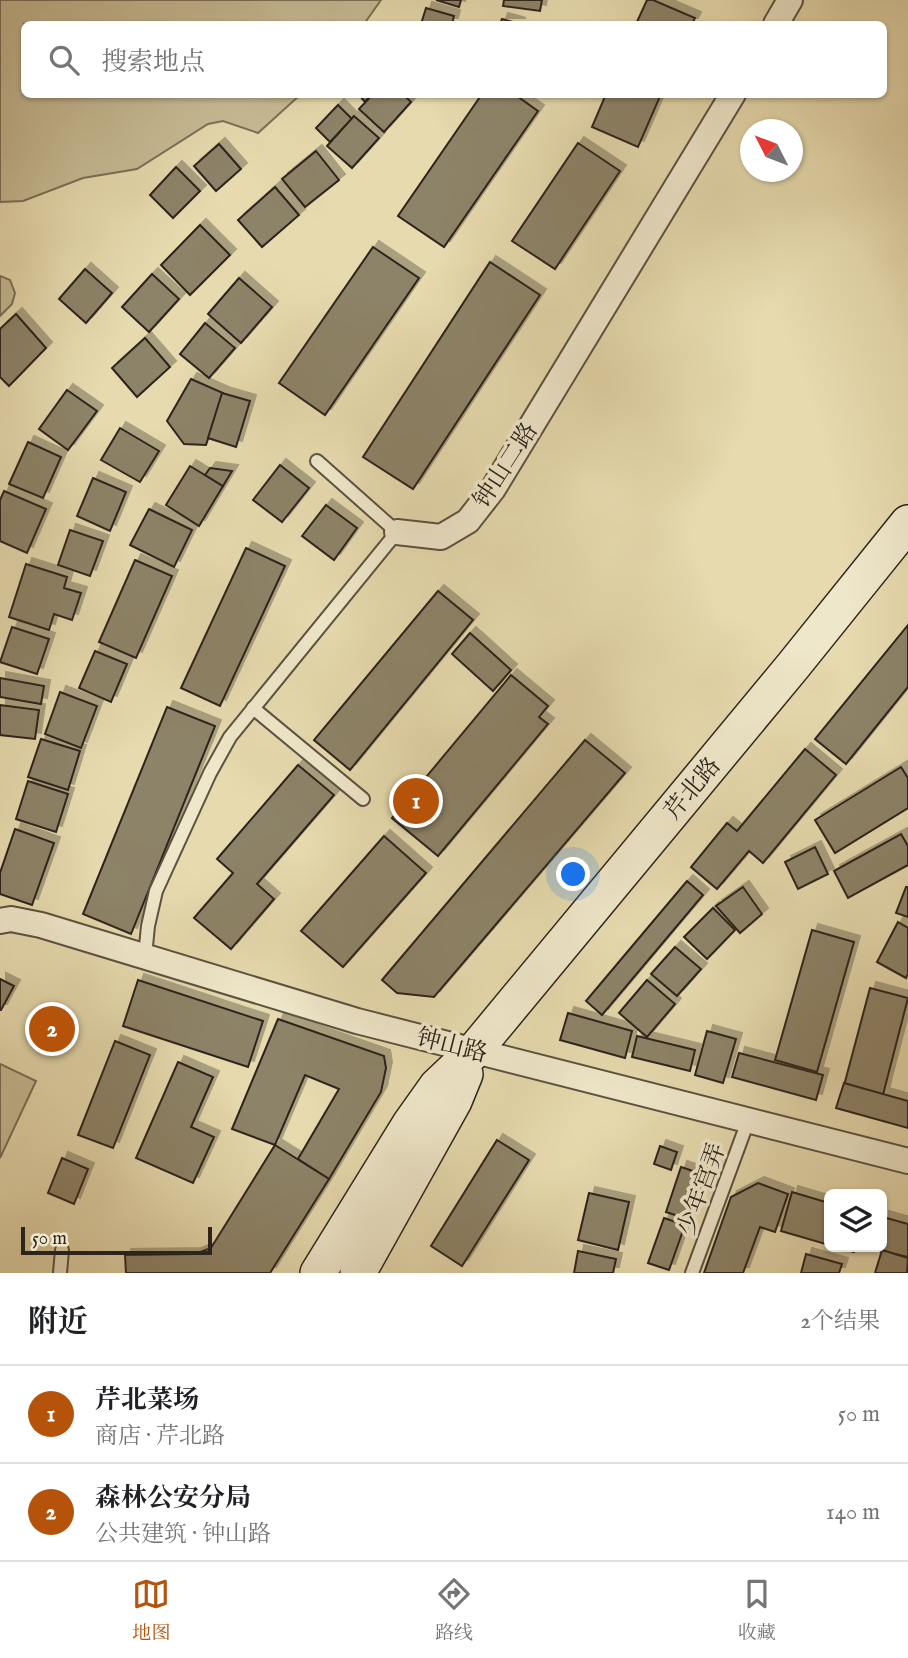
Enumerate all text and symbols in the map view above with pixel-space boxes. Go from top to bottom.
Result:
search box [21,21,887,98]
icon: search [45,41,83,79]
text: 搜索地点 [101,46,205,79]
north arrow [740,119,803,182]
street label: 钟山二路 [467,417,545,515]
street label: 芹北路 [658,751,728,827]
pin: 1 [393,775,439,827]
your location [556,857,590,891]
pin: 2 [29,1003,75,1055]
street label: 钟山路 [413,1023,490,1070]
street label: 少年宫弄 [671,1139,733,1240]
map controls [824,1189,887,1252]
button: layers [824,1189,887,1252]
scale bar [21,1224,212,1256]
text: 50 m [32,1227,67,1251]
text: 附近 [28,1304,88,1342]
text: 2个结果 [800,1307,880,1336]
text: 芹北菜场 [95,1384,199,1417]
text: 1 [47,1400,55,1429]
text: 50 m [838,1400,880,1429]
text: 商店 · 芹北路 [95,1422,225,1451]
text: 森林公安分局 [95,1482,251,1515]
text: 2 [46,1498,56,1527]
text: 140 m [826,1498,880,1527]
text: 公共建筑 · 钟山路 [95,1520,271,1549]
tab: 地图 [132,1575,170,1646]
tab: 路线 [435,1575,473,1646]
tab: 收藏 [738,1575,776,1646]

